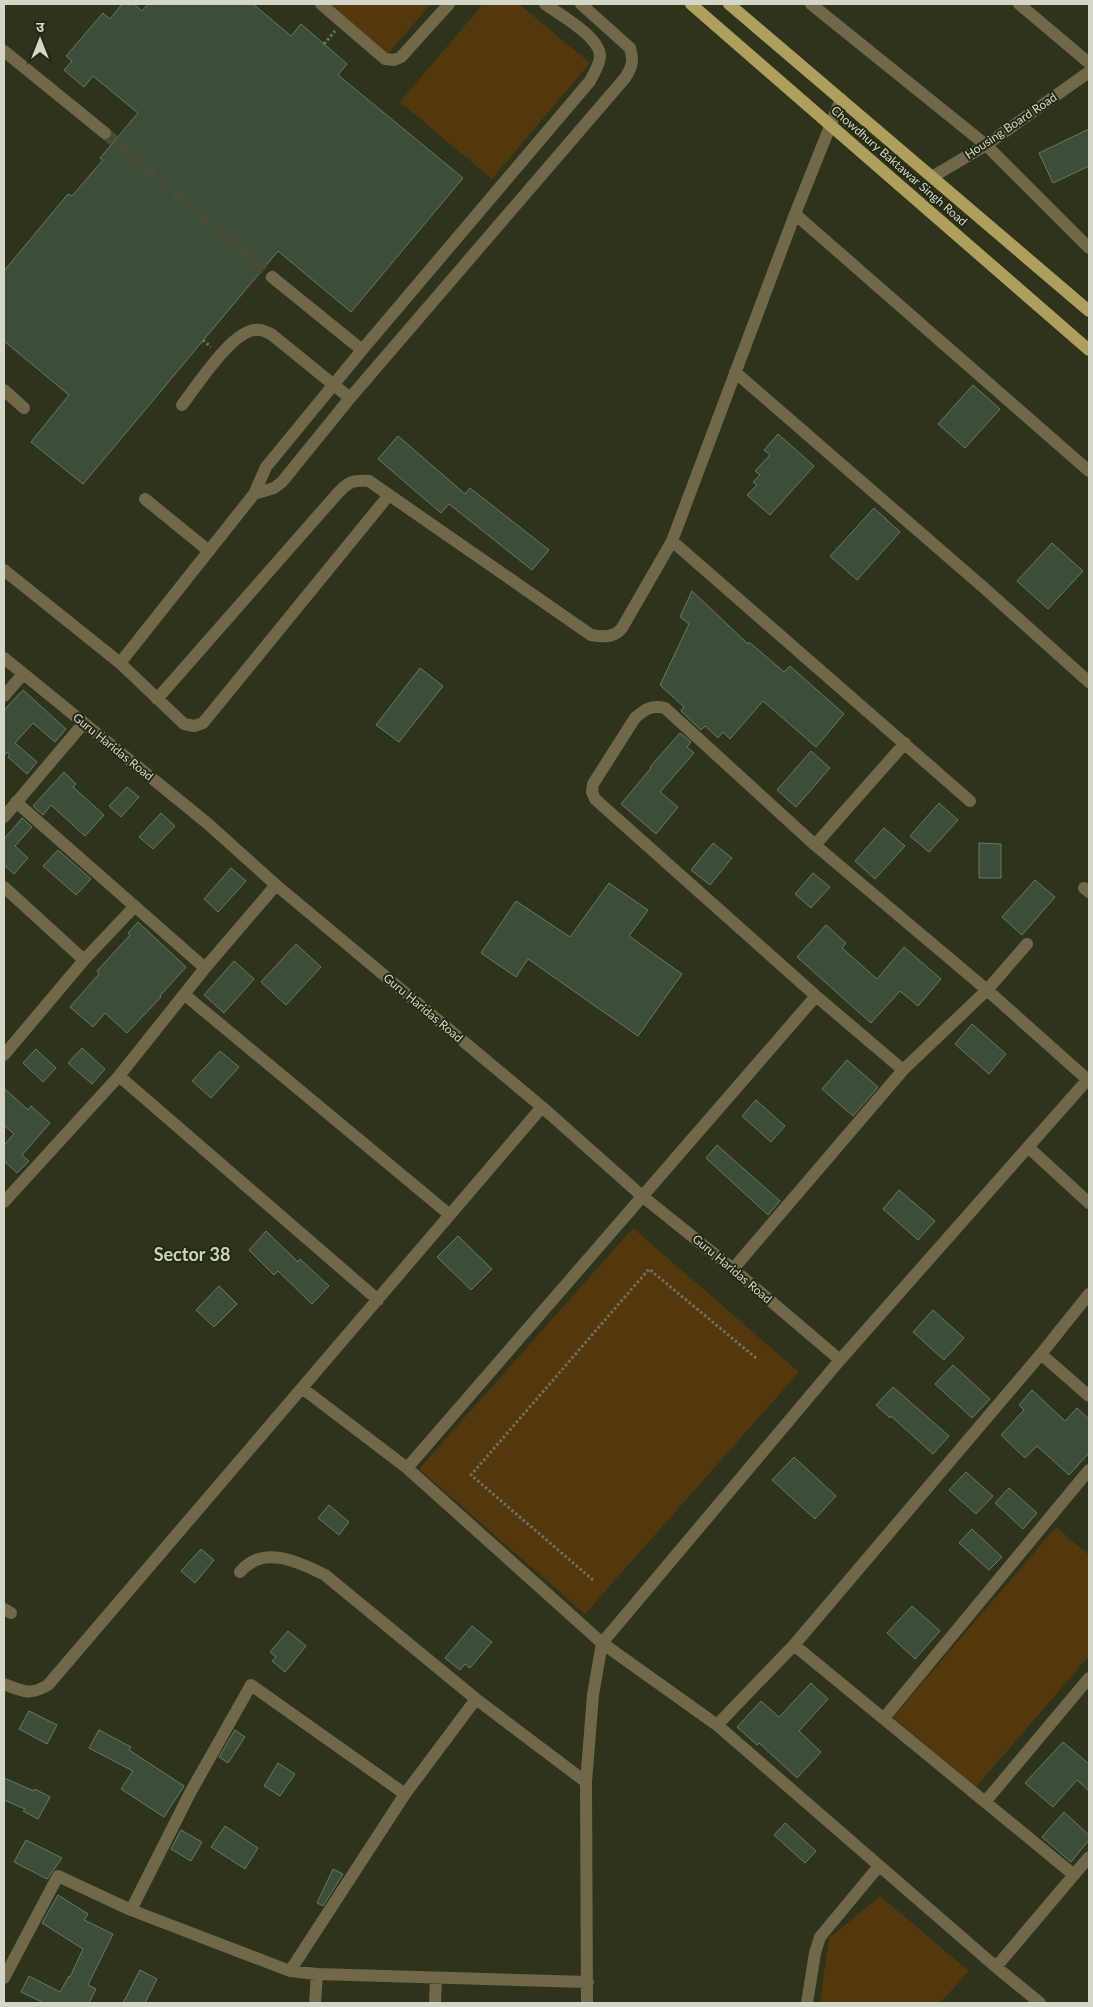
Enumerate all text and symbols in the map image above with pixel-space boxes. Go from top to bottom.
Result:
north arrow [15,15,65,65]
text: उ [36,18,45,35]
street label: Housing Board Road [962,89,1059,162]
street label: Chowdhury Baktawar Singh Road [828,102,970,229]
street label: Guru Haridas Road [70,710,157,784]
street label: Guru Haridas Road [380,970,466,1045]
street label: Guru Haridas Road [689,1231,775,1306]
district label: Sector 38 [154,1243,230,1265]

